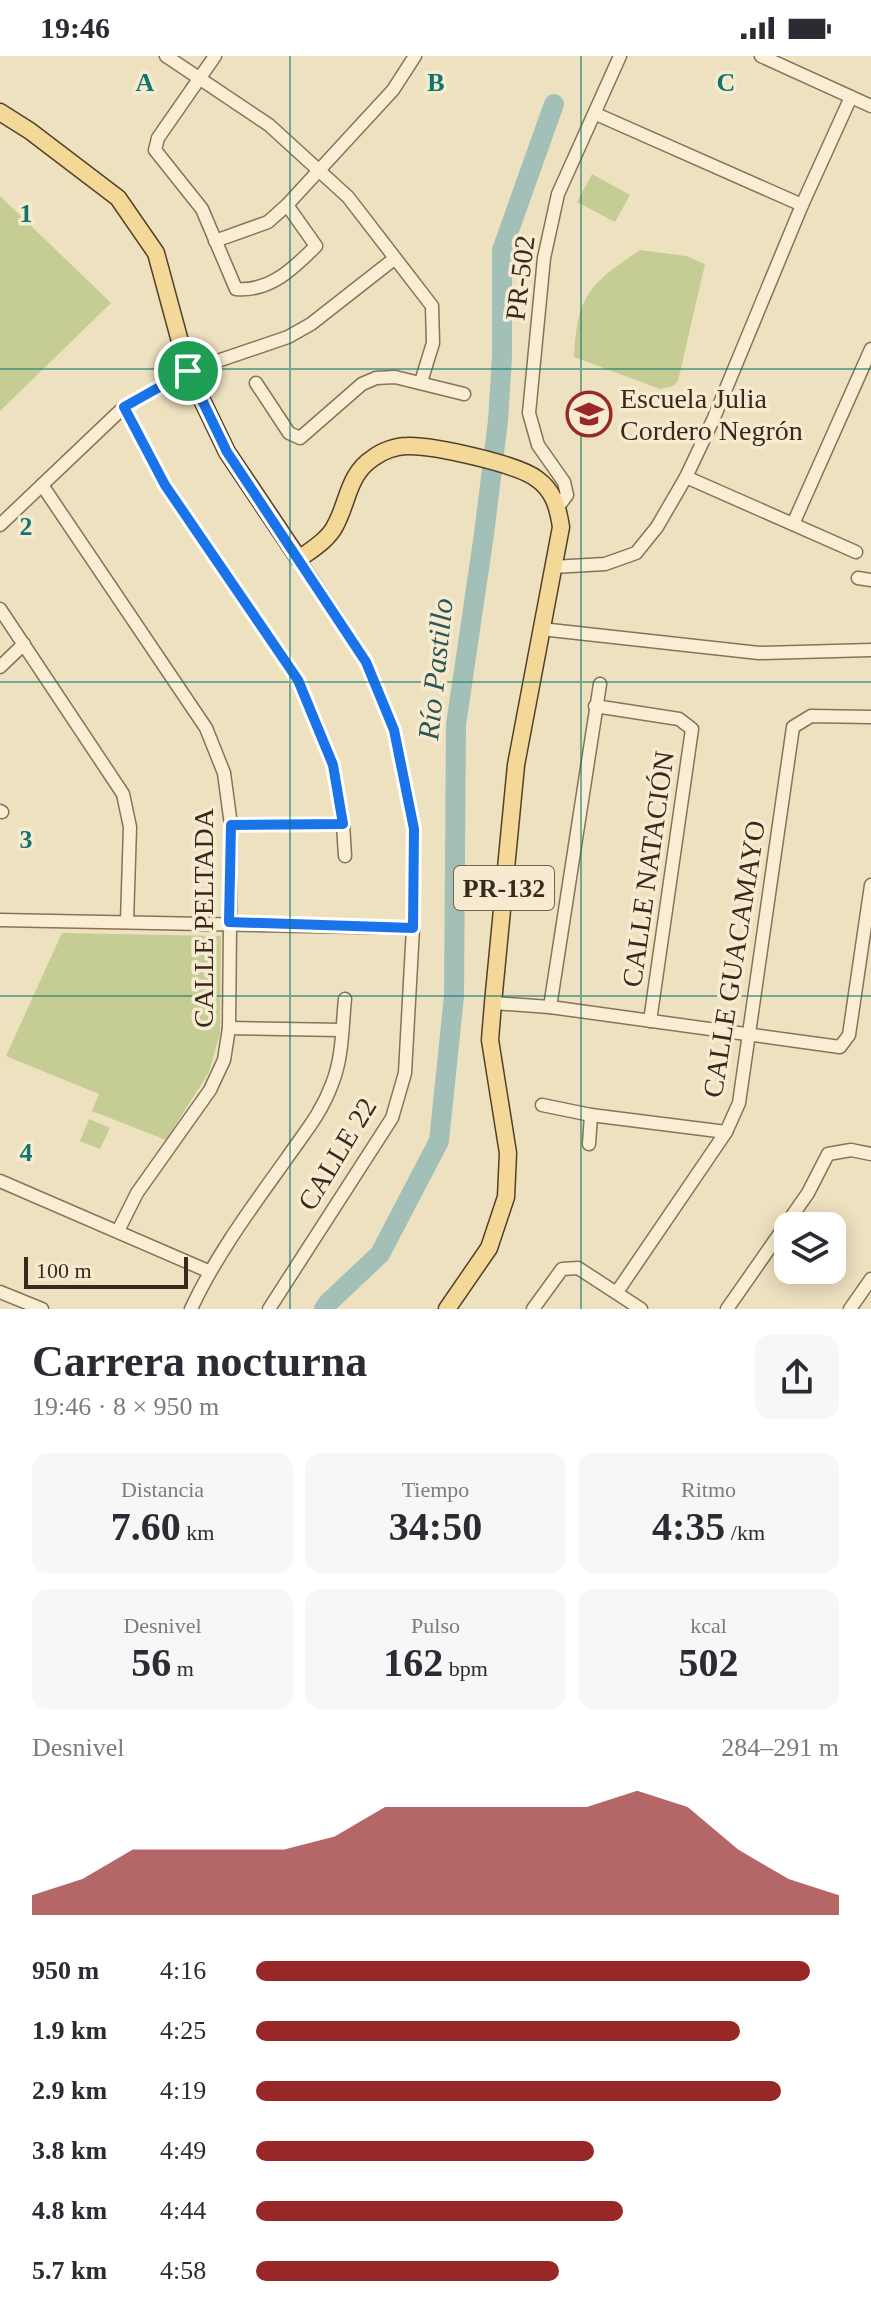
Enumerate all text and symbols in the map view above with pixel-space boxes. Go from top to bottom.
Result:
text: 19:46 [40,11,110,44]
text: A [136,68,155,97]
text: B [427,68,445,97]
text: C [717,68,735,97]
text: 1 [20,199,33,228]
street label: PR-502 [499,234,541,322]
pin [154,337,222,405]
icon: arrive [166,349,210,393]
place label: Escuela Julia Cordero Negrón [620,383,803,446]
school or university icon: Escuela Julia Cordero Negrón [565,390,613,438]
text: 2 [20,512,33,541]
water label: Río Pastillo [411,596,459,743]
street label: CALLE NATACIÓN [616,749,680,989]
street label: CALLE PELTADA [188,807,219,1028]
street label: CALLE GUACAMAYO [697,818,771,1100]
text: 3 [20,825,33,854]
road number: PR-132 [454,866,554,910]
street label: CALLE 22 [291,1092,383,1216]
text: 4 [20,1138,33,1167]
map controls [774,1212,846,1284]
button: layers [774,1212,846,1284]
scale bar [24,1253,188,1289]
text: 100 m [36,1258,92,1283]
button: share [755,1335,839,1419]
text: Carrera nocturna [32,1337,367,1386]
text: 19:46 · 8 × 950 m [32,1392,219,1421]
text: Distancia [121,1477,204,1502]
text: Tiempo [402,1477,469,1502]
text: Ritmo [681,1477,736,1502]
text: 7.60 [111,1504,181,1549]
text: 34:50 [389,1504,482,1549]
text: 4:35 [652,1504,725,1549]
text: km [181,1520,214,1545]
text: /km [725,1520,765,1545]
text: Desnivel [123,1613,202,1638]
text: Pulso [411,1613,460,1638]
text: kcal [690,1613,727,1638]
text: 56 [131,1640,171,1685]
text: 162 [383,1640,443,1685]
text: 502 [679,1640,739,1685]
text: m [171,1656,194,1681]
text: bpm [443,1656,488,1681]
text: Desnivel [32,1733,124,1762]
text: 284–291 m [721,1733,839,1762]
text: 950 m [32,1956,99,1985]
text: 4:16 [160,1956,206,1985]
text: 1.9 km [32,2016,107,2045]
text: 4:25 [160,2016,206,2045]
text: 2.9 km [32,2076,107,2105]
text: 4:19 [160,2076,206,2105]
text: 3.8 km [32,2136,107,2165]
text: 4:49 [160,2136,206,2165]
text: 4.8 km [32,2196,107,2225]
text: 4:44 [160,2196,206,2225]
text: 5.7 km [32,2256,107,2285]
text: 4:58 [160,2256,206,2285]

